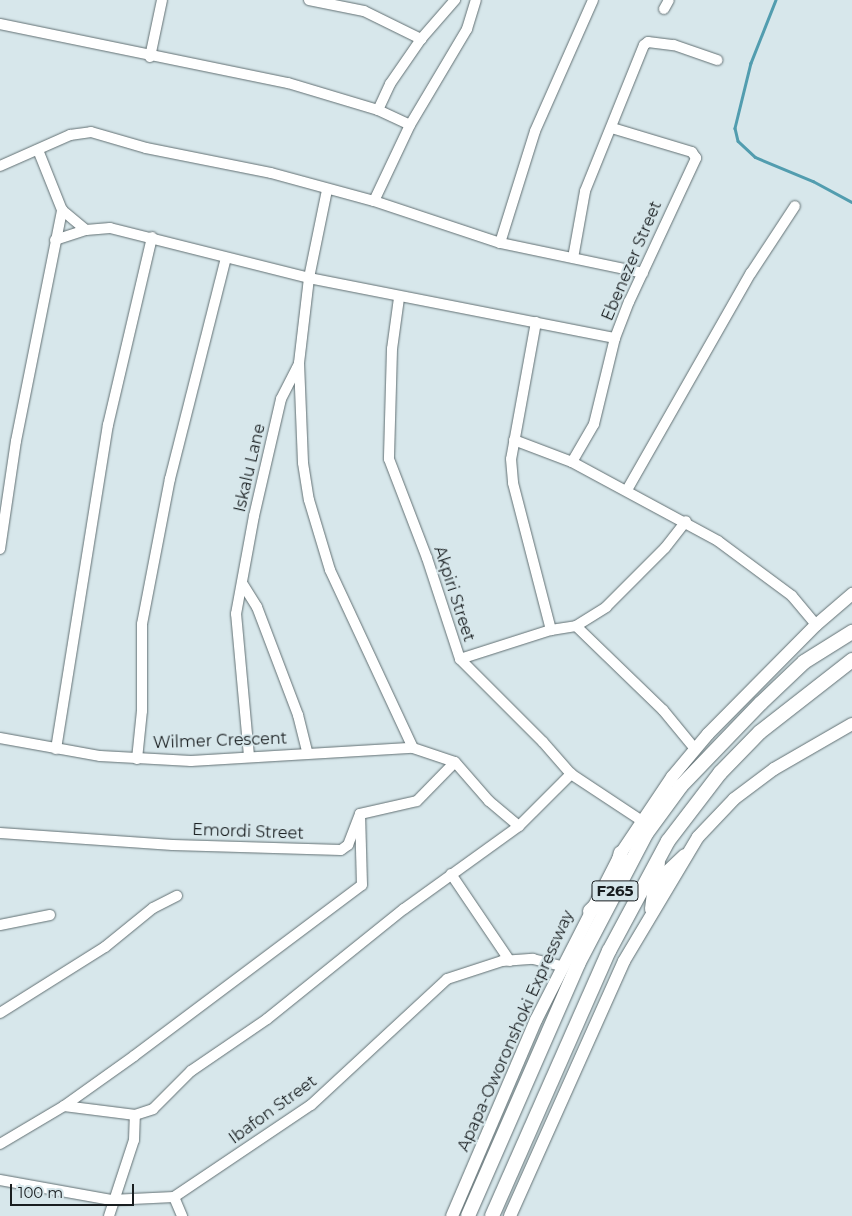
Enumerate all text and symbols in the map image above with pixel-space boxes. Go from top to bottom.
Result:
street label: Ebenezer Street [598,198,666,324]
street label: Iskalu Lane [231,422,269,514]
street label: Akpiri Street [430,544,478,644]
street label: Wilmer Crescent [153,729,287,753]
street label: Emordi Street [192,820,304,844]
road number: F265 [591,878,639,904]
street label: Apapa-Oworonshoki Expressway [454,907,578,1155]
street label: Ibafon Street [225,1072,321,1148]
scale bar [12,1174,136,1206]
text: 100 m [18,1183,63,1202]

